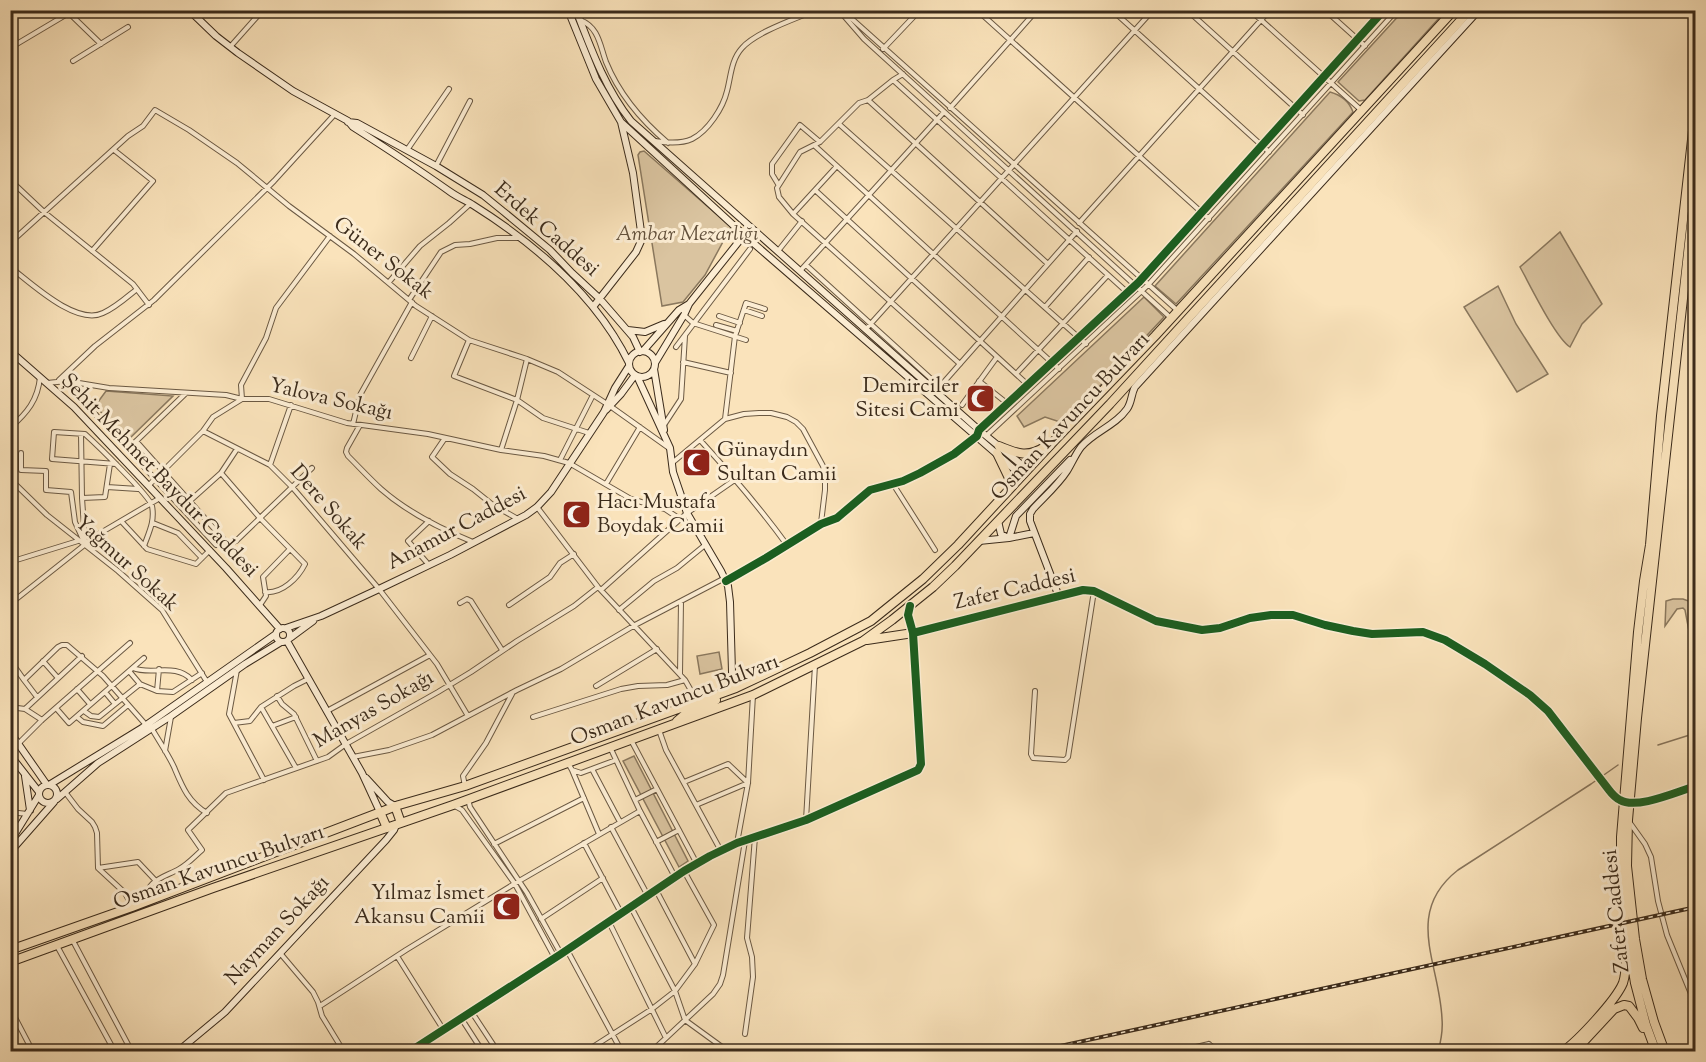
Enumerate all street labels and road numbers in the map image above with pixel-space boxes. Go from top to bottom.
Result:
street label: Erdek Caddesi [487,176,605,284]
street label: Güner Sokak [326,210,440,308]
street label: Osman Kavuncu Bulvarı [985,326,1157,508]
street label: Şehit Mehmet Baydur Caddesi [53,367,265,585]
street label: Yalova Sokağı [266,371,396,429]
street label: Dere Sokak [282,459,374,558]
street label: Anamur Caddesi [382,480,532,578]
street label: Yağmur Sokak [67,509,185,619]
street label: Zafer Caddesi [951,561,1079,619]
street label: Osman Kavuncu Bulvarı [566,647,784,755]
street label: Manyas Sokağı [308,663,440,757]
street label: Osman Kavuncu Bulvarı [110,818,328,918]
street label: Zafer Caddesi [1596,848,1638,974]
street label: Nayman Sokağı [219,869,337,993]

